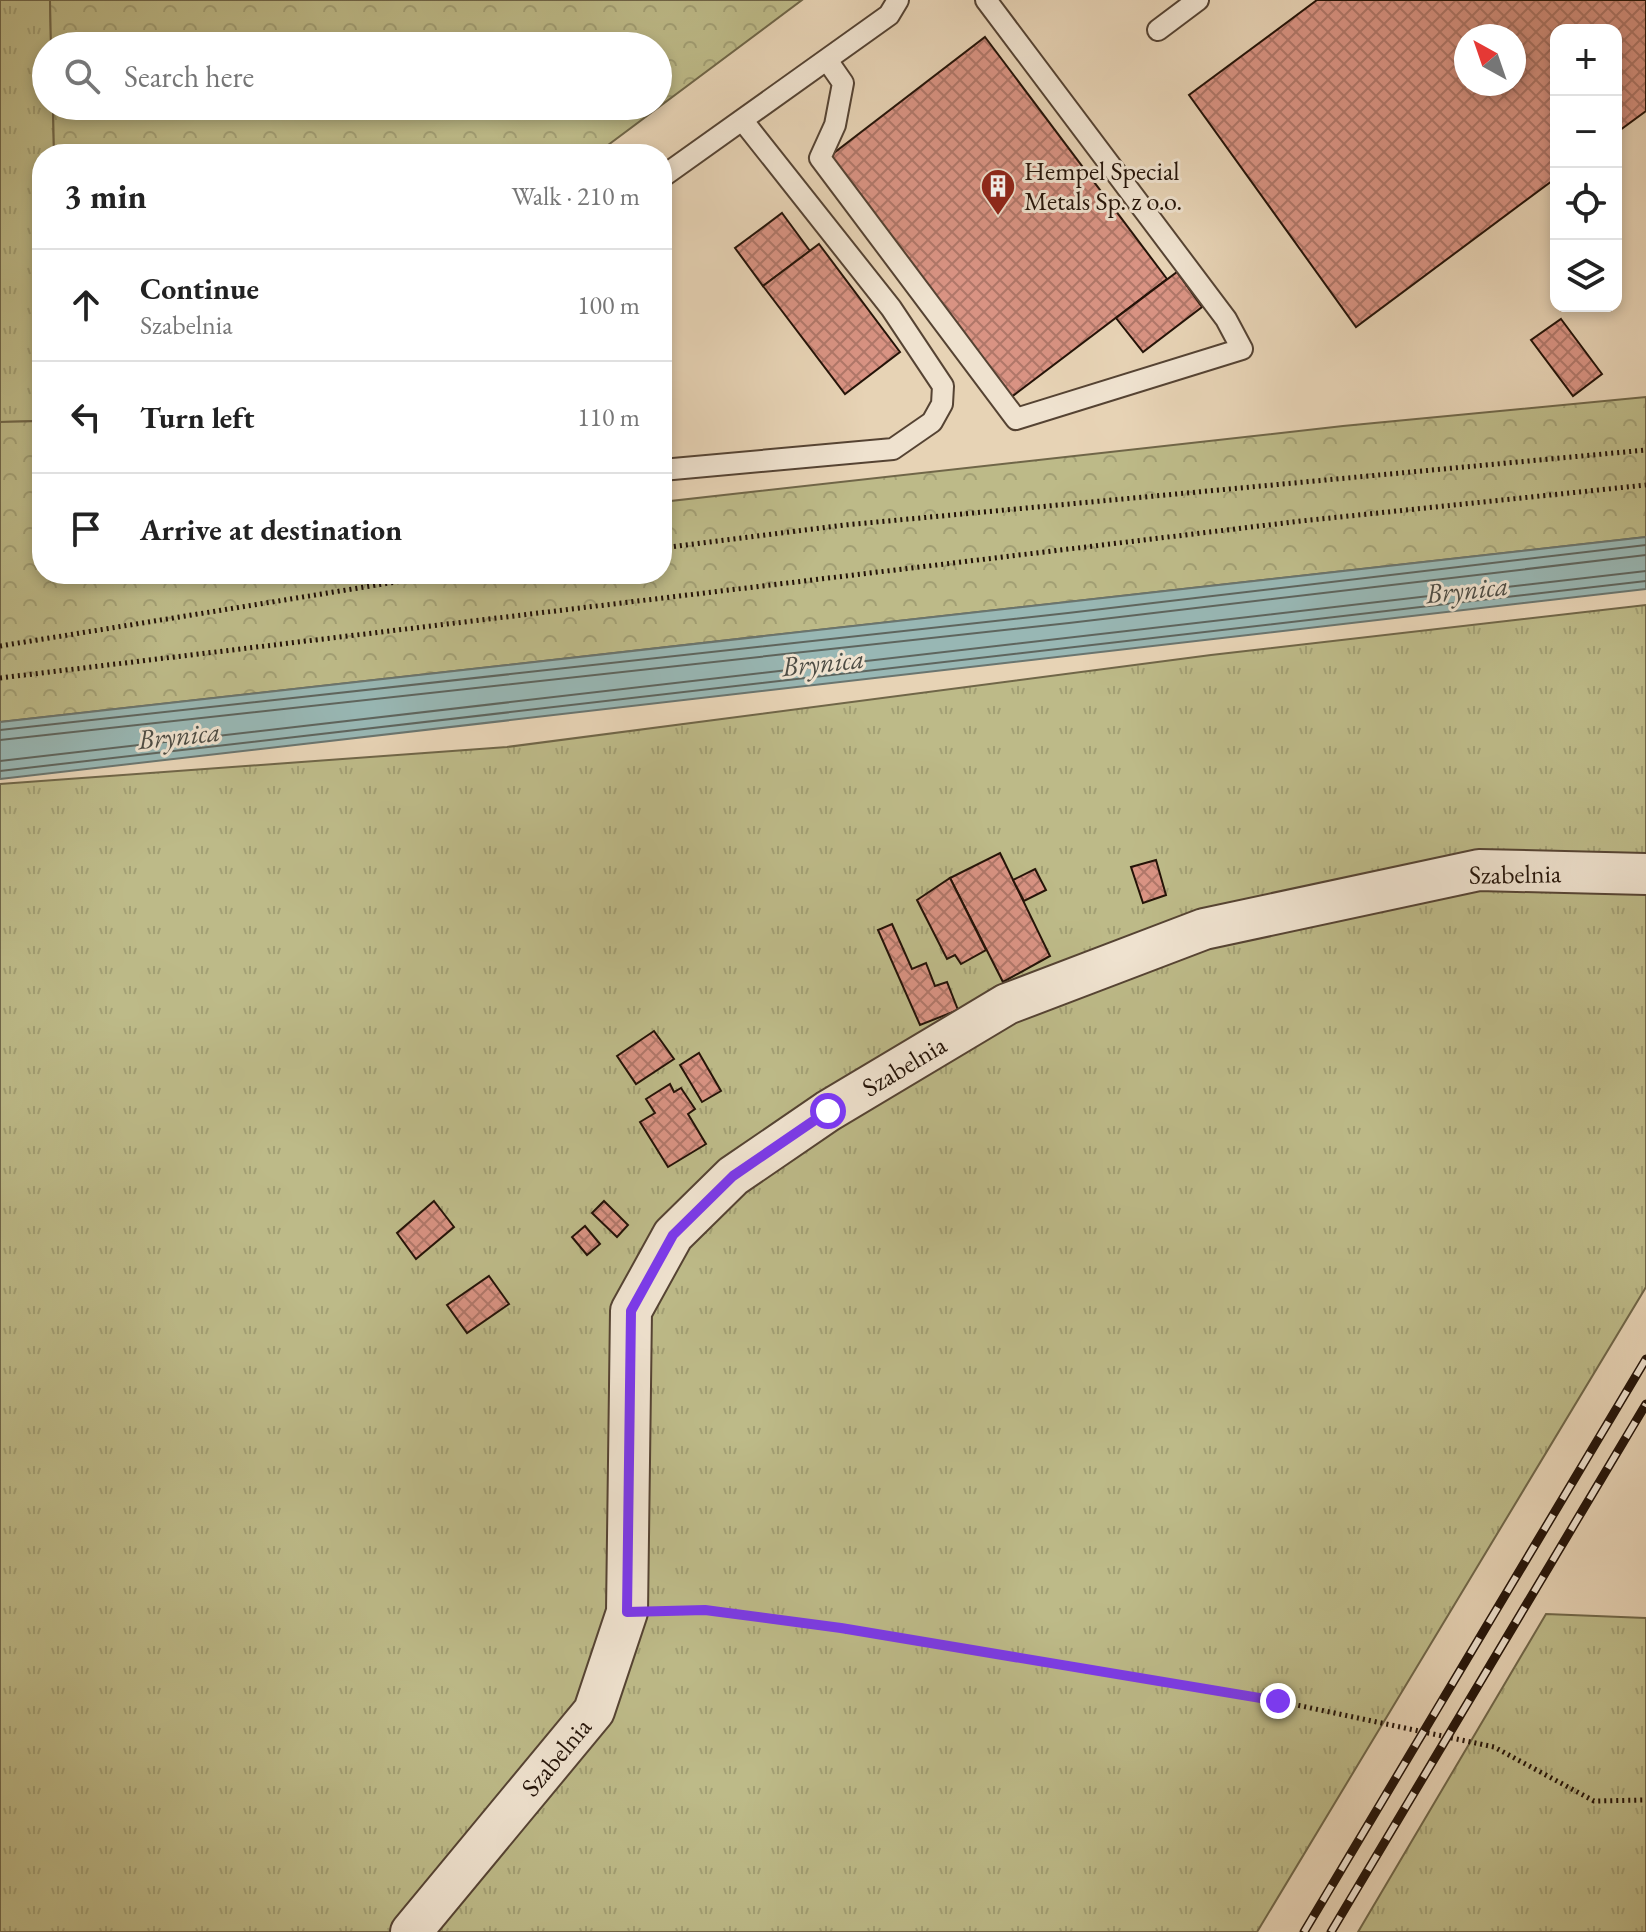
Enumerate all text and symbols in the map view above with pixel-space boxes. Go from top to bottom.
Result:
north arrow [1454,24,1526,96]
map controls [1550,24,1622,312]
button: + [1550,24,1622,96]
search box [32,32,672,120]
icon: search [60,54,104,98]
text: Search here [124,57,254,96]
button: − [1550,96,1622,168]
place label: Hempel Special Metals Sp. z o.o. [1024,154,1182,218]
building icon: Hempel Special Metals Sp. z o.o. [979,167,1017,217]
button: locate [1550,168,1622,240]
text: 3 min [64,174,147,218]
text: Walk · 210 m [512,179,640,213]
button: layers [1550,240,1622,312]
text: Continue [140,269,259,308]
icon: ahead [64,283,108,327]
text: 100 m [577,288,640,322]
text: Szabelnia [140,308,233,342]
icon: left [64,395,108,439]
text: Turn left [140,398,254,437]
text: 110 m [577,400,640,434]
icon: arrive [64,507,108,551]
text: Arrive at destination [140,510,402,549]
water label: Brynica [1423,567,1510,611]
water label: Brynica [779,640,866,684]
water label: Brynica [135,713,222,757]
street label: Szabelnia [1468,856,1562,892]
street label: Szabelnia [856,1027,953,1104]
route start [810,1093,846,1129]
route end [1260,1683,1296,1719]
street label: Szabelnia [513,1710,599,1803]

